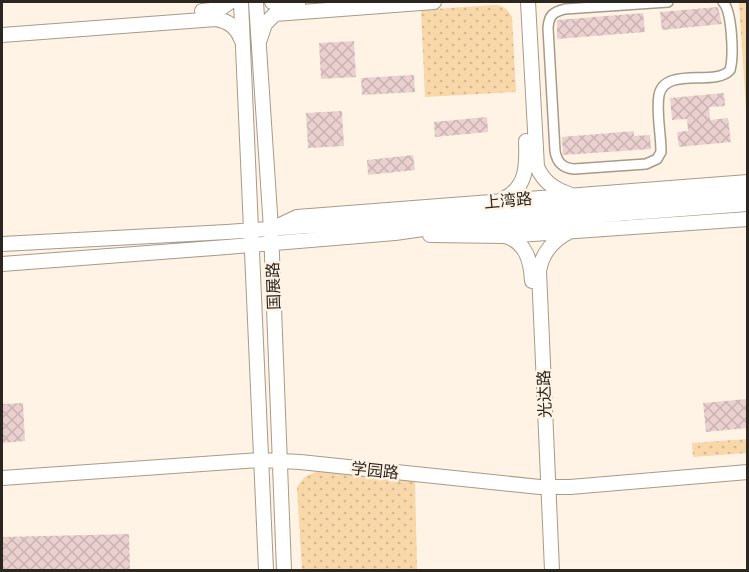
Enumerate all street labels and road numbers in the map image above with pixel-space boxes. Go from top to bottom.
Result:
street label: 上湾路 [483,188,533,211]
street label: 国展路 [262,262,283,310]
street label: 光达路 [533,370,554,418]
street label: 学园路 [350,458,400,481]

